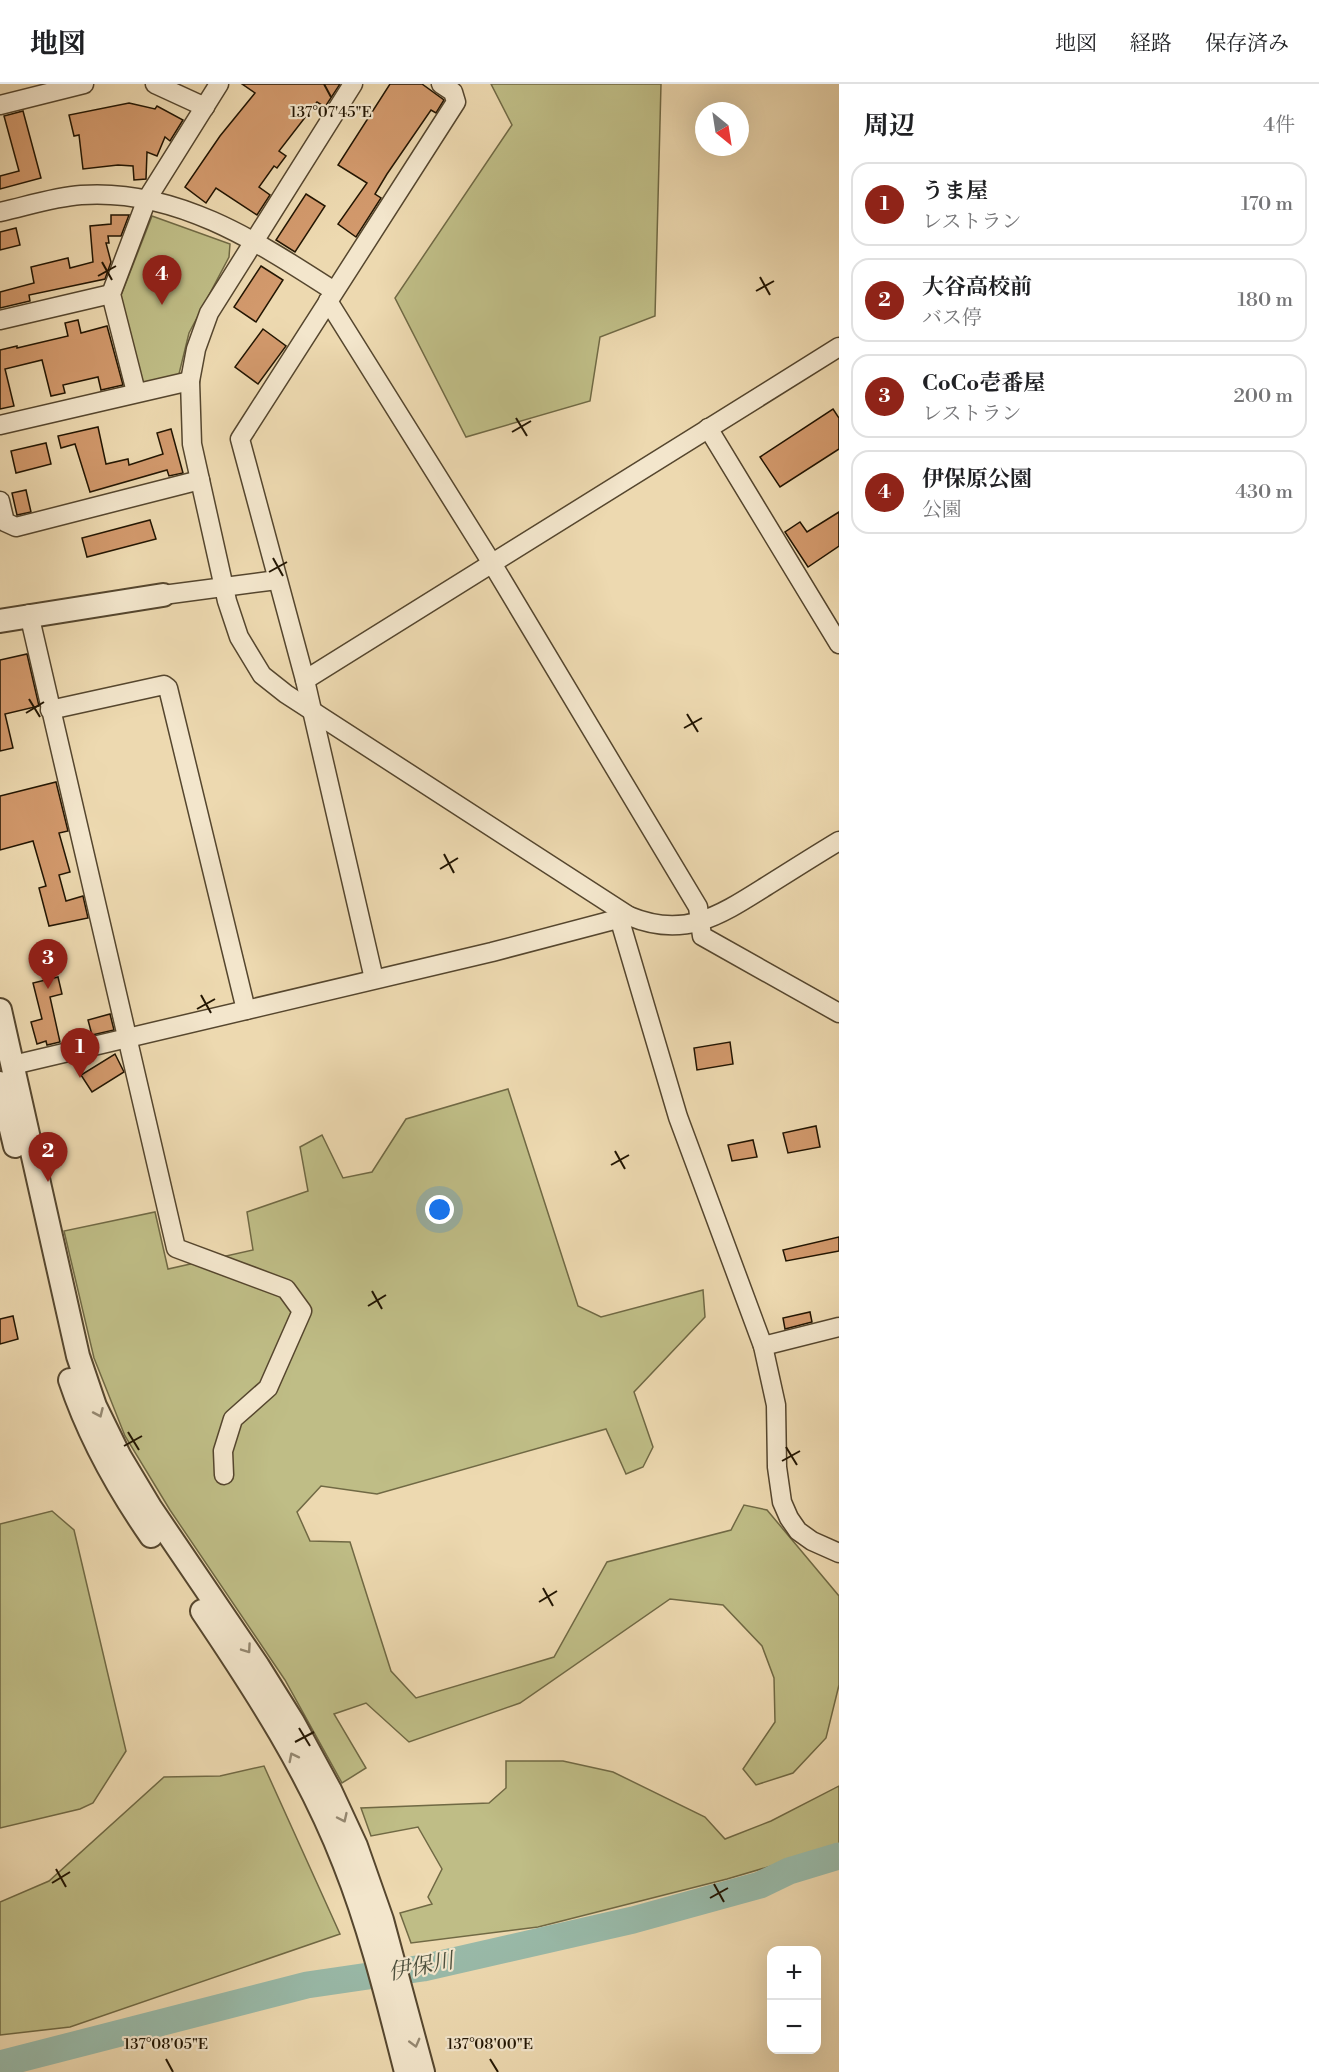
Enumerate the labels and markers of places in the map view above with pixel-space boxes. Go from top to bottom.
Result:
pin: 4 [142,256,182,305]
pin: 3 [28,940,68,989]
pin: 1 [60,1028,100,1078]
pin: 2 [28,1132,68,1182]

